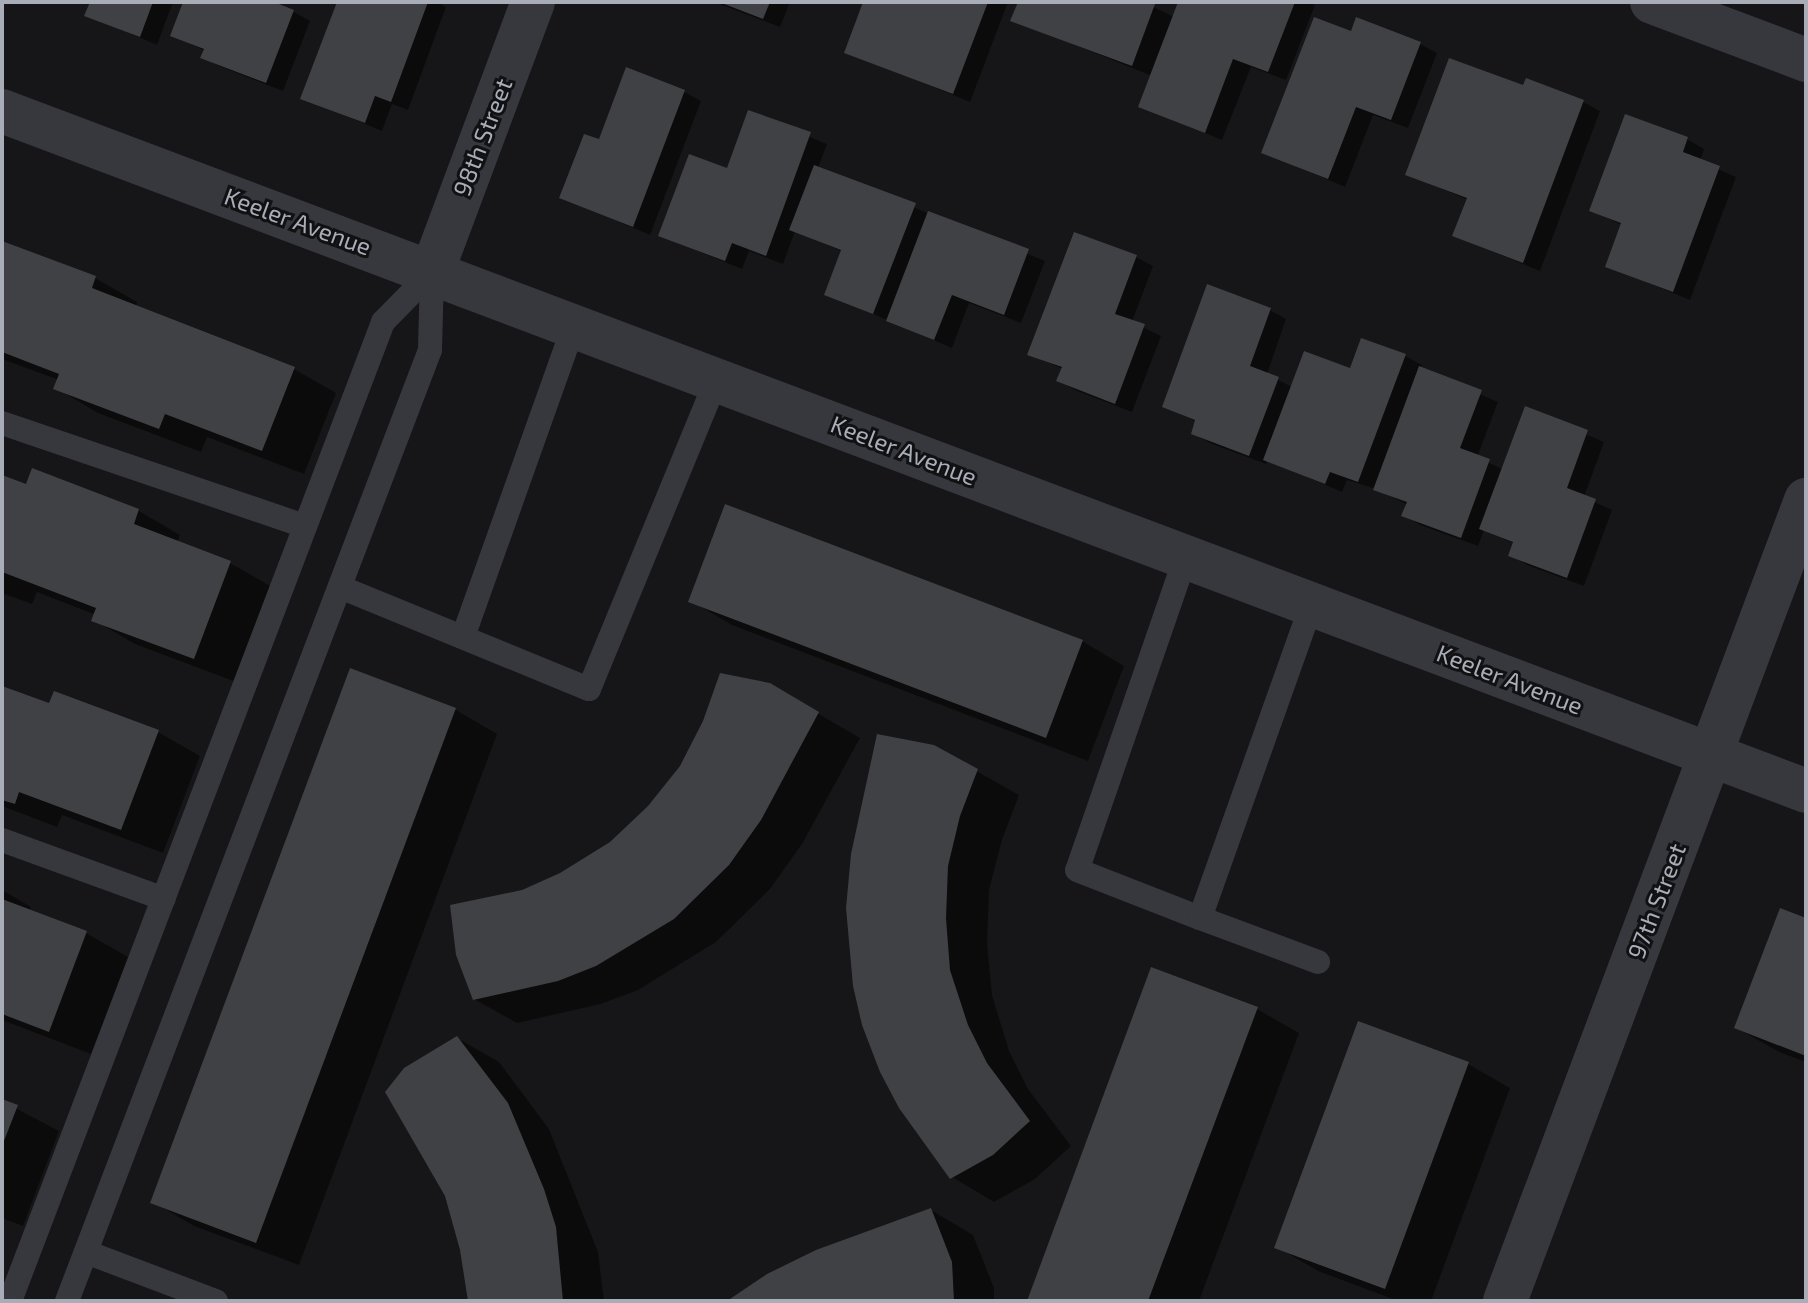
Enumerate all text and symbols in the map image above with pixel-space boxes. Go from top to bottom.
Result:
street label: 98th Street [446,74,518,200]
street label: Keeler Avenue [220,181,376,261]
street label: Keeler Avenue [826,409,982,491]
street label: Keeler Avenue [1432,638,1588,720]
street label: 97th Street [1621,839,1691,963]

